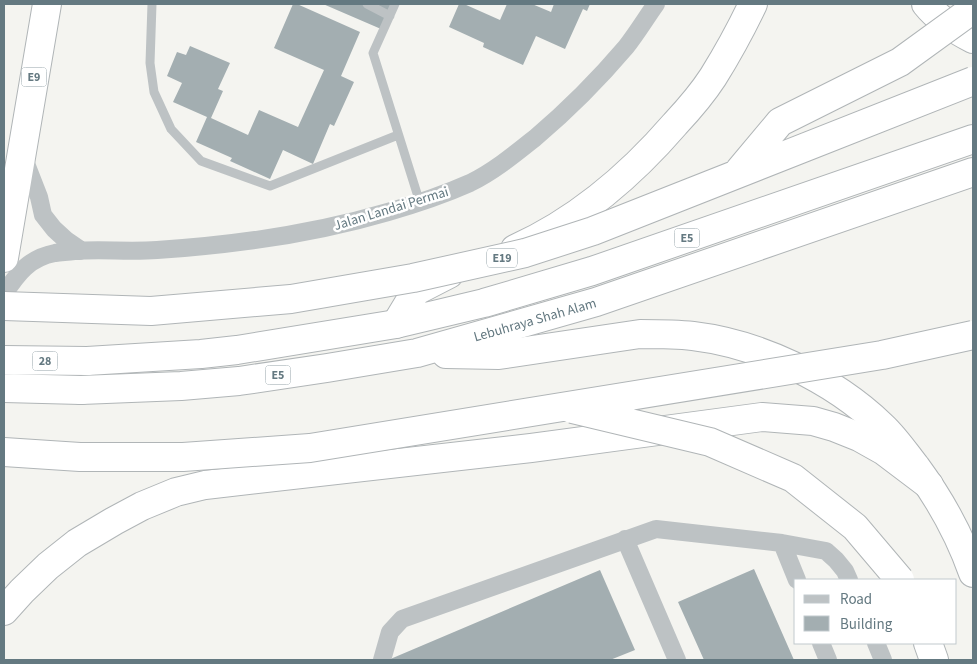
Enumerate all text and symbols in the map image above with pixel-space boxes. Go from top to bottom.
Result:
road number: E9 [22,68,46,86]
street label: Jalan Landai Permai [331,182,451,236]
road number: E5 [674,228,700,248]
road number: E19 [487,248,517,268]
street label: Lebuhraya Shah Alam [471,293,599,347]
road number: 28 [32,352,58,371]
road number: E5 [266,366,290,384]
legend [794,579,957,644]
text: Road [840,589,872,610]
text: Building [840,614,893,635]

